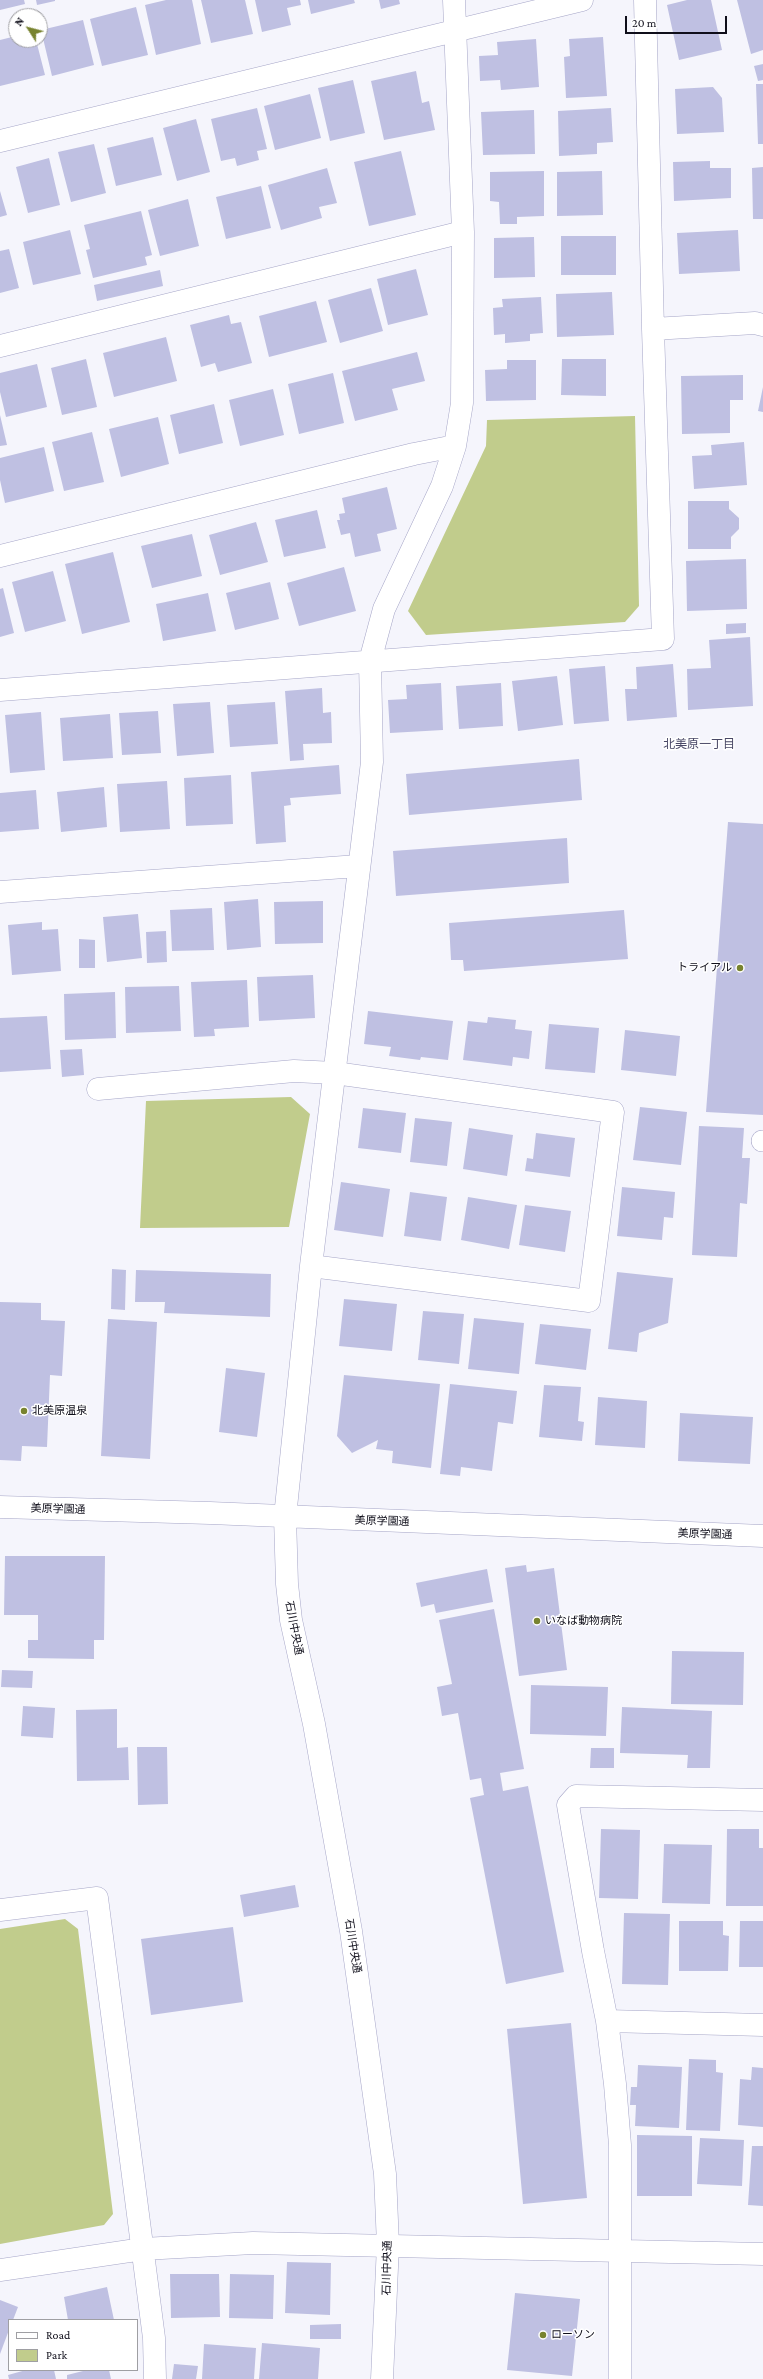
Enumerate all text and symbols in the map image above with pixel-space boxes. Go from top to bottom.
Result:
north arrow [8,8,48,48]
scale bar [627,8,729,34]
text: N [12,15,26,28]
text: 20 m [632,16,656,30]
district label: 北美原一丁目 [663,737,735,751]
place label: トライアル [677,961,732,975]
marker: トライアル [735,963,745,973]
place label: 北美原温泉 [32,1404,87,1418]
marker: 北美原温泉 [19,1406,29,1416]
street label: 美原学園通 [30,1501,86,1517]
street label: 美原学園通 [354,1513,410,1529]
street label: 美原学園通 [677,1526,733,1542]
street label: 石川中央通 [282,1600,306,1656]
place label: いなば動物病院 [545,1614,622,1628]
marker: いなば動物病院 [532,1616,542,1626]
street label: 石川中央通 [342,1918,364,1974]
street label: 石川中央通 [380,2240,394,2296]
legend [8,2319,138,2371]
text: Road [46,2328,70,2342]
place label: ローソン [551,2328,595,2342]
marker: ローソン [538,2330,548,2340]
text: Park [46,2348,67,2362]

